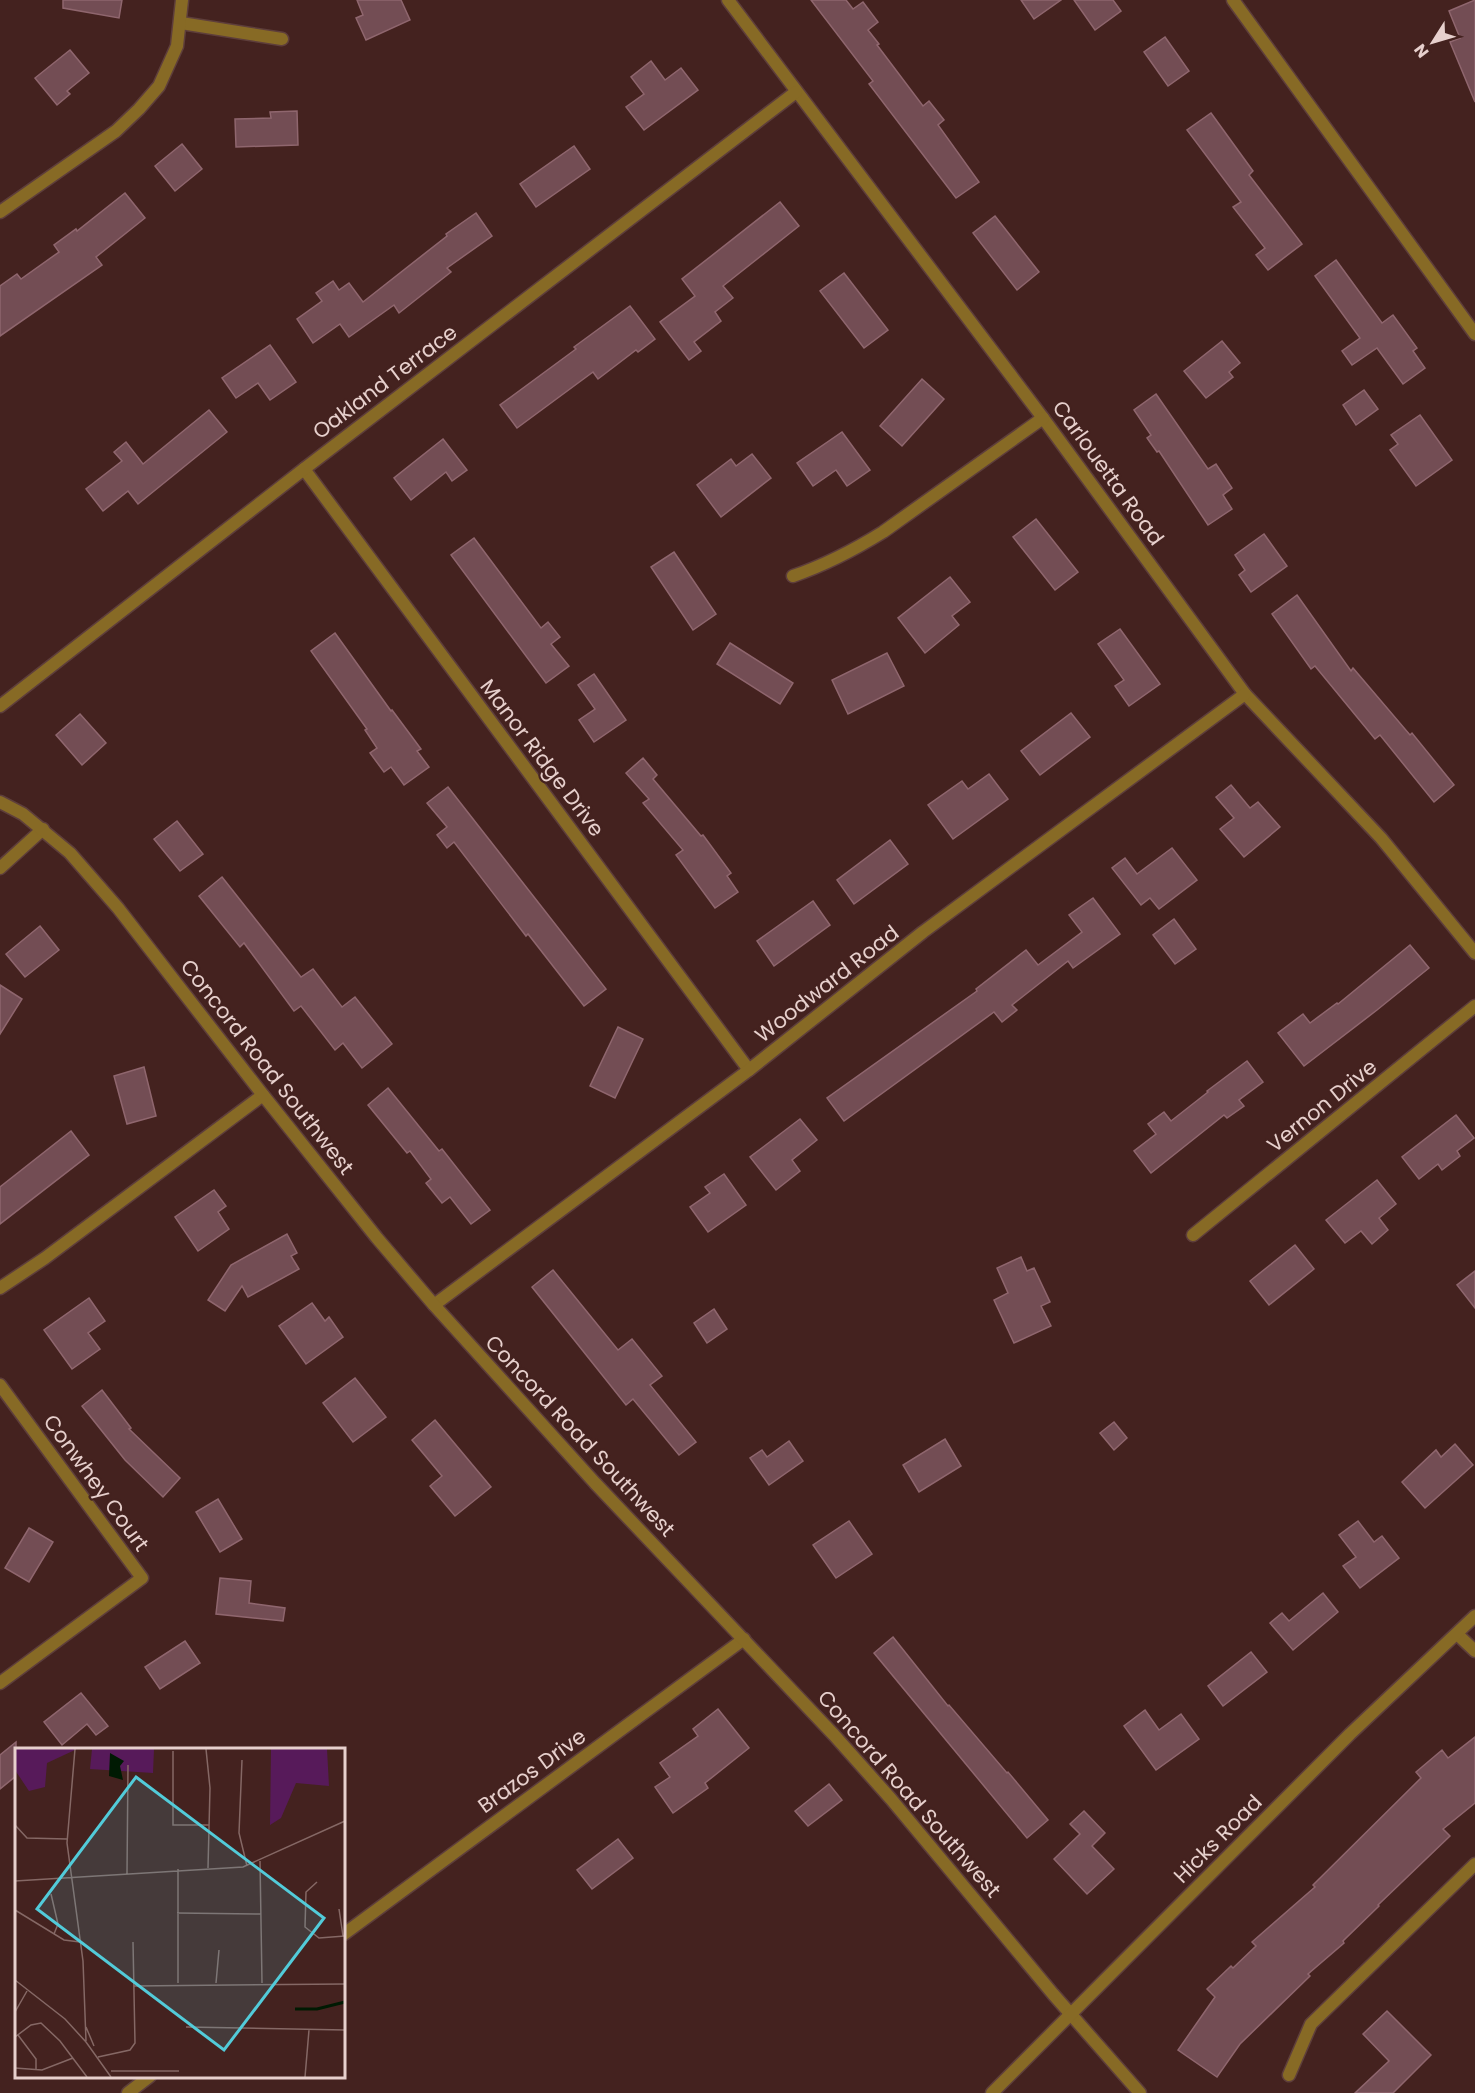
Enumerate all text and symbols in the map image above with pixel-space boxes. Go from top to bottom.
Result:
north arrow [1403,12,1463,72]
text: N [1409,39,1434,62]
street label: Oakland Terrace [306,318,463,446]
street label: Carlouetta Road [1046,394,1171,551]
street label: Manor Ridge Drive [474,673,611,842]
street label: Woodward Road [749,918,905,1049]
street label: Concord Road Southwest [174,953,361,1181]
street label: Vernon Drive [1261,1052,1383,1159]
street label: Concord Road Southwest [479,1328,682,1543]
street label: Conwhey Court [37,1408,156,1557]
street label: Concord Road Southwest [811,1684,1008,1904]
street label: Brazos Drive [472,1722,592,1820]
inset map [15,1748,345,2078]
street label: Hicks Road [1167,1788,1268,1889]

